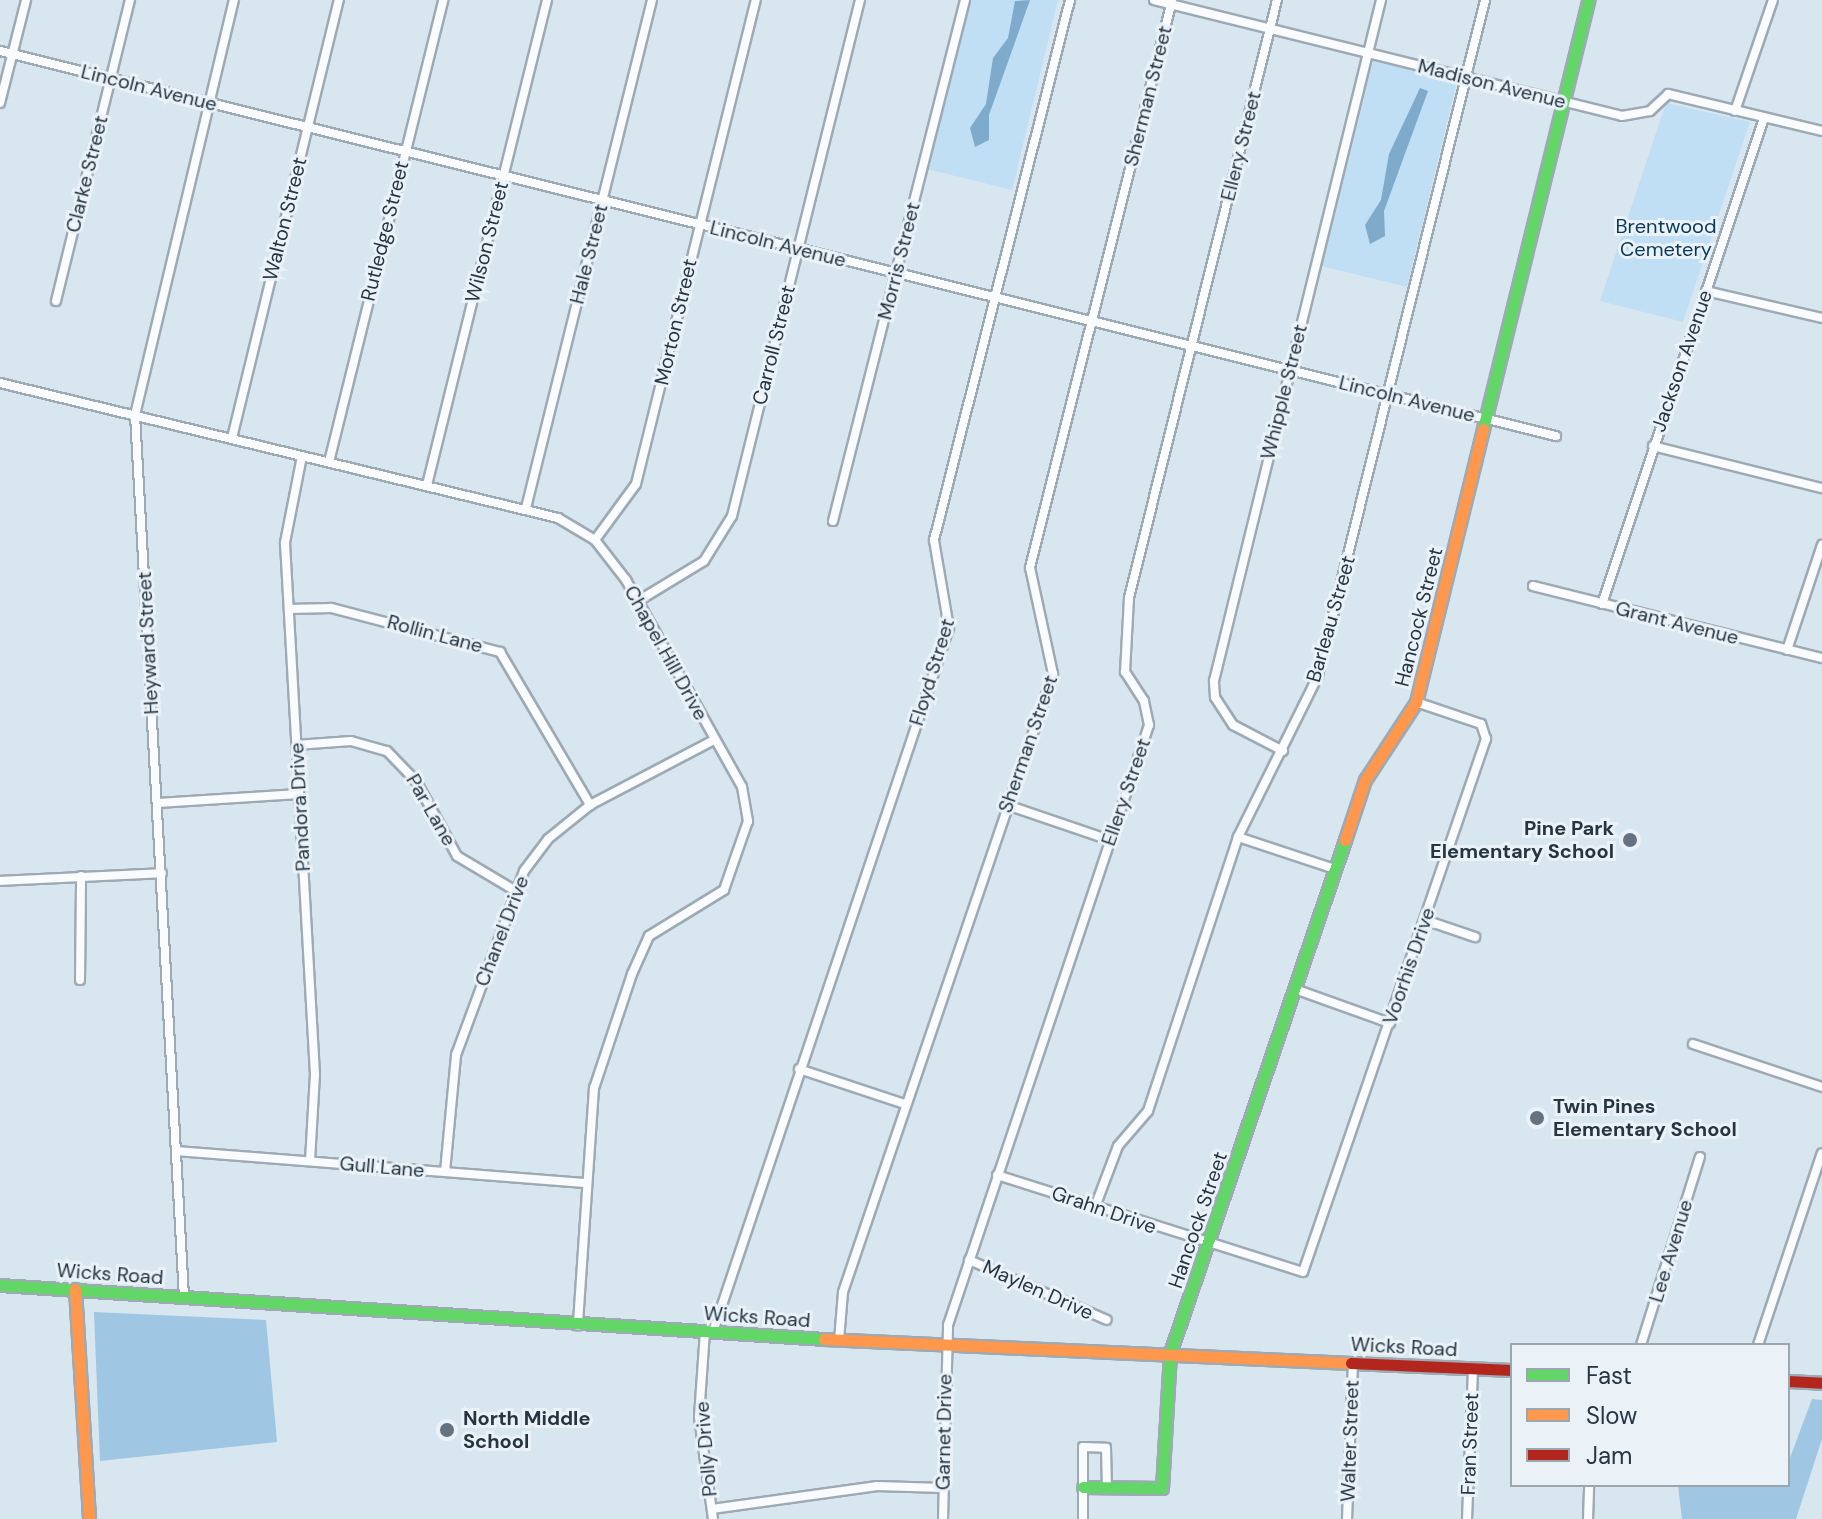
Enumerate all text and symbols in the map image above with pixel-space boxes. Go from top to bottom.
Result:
street label: Sherman Street [1119,23,1177,169]
street label: Madison Avenue [1416,54,1568,114]
street label: Lincoln Avenue [78,60,220,116]
street label: Ellery Street [1216,89,1266,203]
street label: Clarke Street [61,113,113,235]
street label: Walton Street [258,155,312,283]
street label: Rutledge Street [356,158,414,304]
street label: Wilson Street [460,179,514,305]
street label: Morris Street [873,200,925,322]
street label: Hale Street [565,201,613,307]
park label: Brentwood Cemetery [1616,215,1716,262]
street label: Lincoln Avenue [707,216,849,272]
street label: Morton Street [650,256,702,388]
street label: Carroll Street [748,283,800,407]
street label: Jackson Avenue [1646,287,1718,435]
street label: Whipple Street [1256,322,1312,462]
street label: Lincoln Avenue [1336,371,1478,427]
street label: Hancock Street [1390,545,1448,689]
street label: Barleau Street [1301,553,1361,685]
street label: Heyward Street [132,571,164,715]
street label: Chapel Hill Drive [619,581,713,725]
street label: Grant Avenue [1613,596,1741,650]
street label: Rollin Lane [385,610,485,658]
street label: Floyd Street [904,615,960,729]
street label: Sherman Street [993,672,1063,816]
street label: Ellery Street [1096,735,1156,849]
street label: Pandora Drive [285,742,315,872]
street label: Par Lane [401,770,461,850]
place label: Pine Park Elementary School [1430,816,1614,863]
marker: Pine Park Elementary School [1621,831,1639,849]
street label: Chanel Drive [470,872,534,990]
street label: Voorhis Drive [1378,904,1440,1028]
place label: Twin Pines Elementary School [1553,1094,1737,1141]
marker: Twin Pines Elementary School [1528,1109,1546,1127]
street label: Hancock Street [1163,1149,1233,1291]
street label: Gull Lane [339,1151,425,1183]
street label: Grahn Drive [1049,1181,1159,1239]
street label: Lee Avenue [1644,1197,1698,1305]
street label: Maylen Drive [979,1255,1097,1325]
street label: Wicks Road [56,1258,164,1290]
street label: Wicks Road [703,1301,811,1333]
street label: Wicks Road [1350,1332,1458,1362]
legend [1510,1343,1790,1487]
text: Fast [1586,1360,1632,1391]
street label: Garnet Drive [931,1374,957,1490]
street label: Walter Street [1336,1380,1364,1502]
street label: Fran Street [1456,1392,1484,1496]
street label: Polly Drive [690,1400,722,1498]
text: Slow [1586,1400,1637,1431]
place label: North Middle School [463,1406,590,1453]
marker: North Middle School [438,1421,456,1439]
text: Jam [1586,1440,1632,1471]

